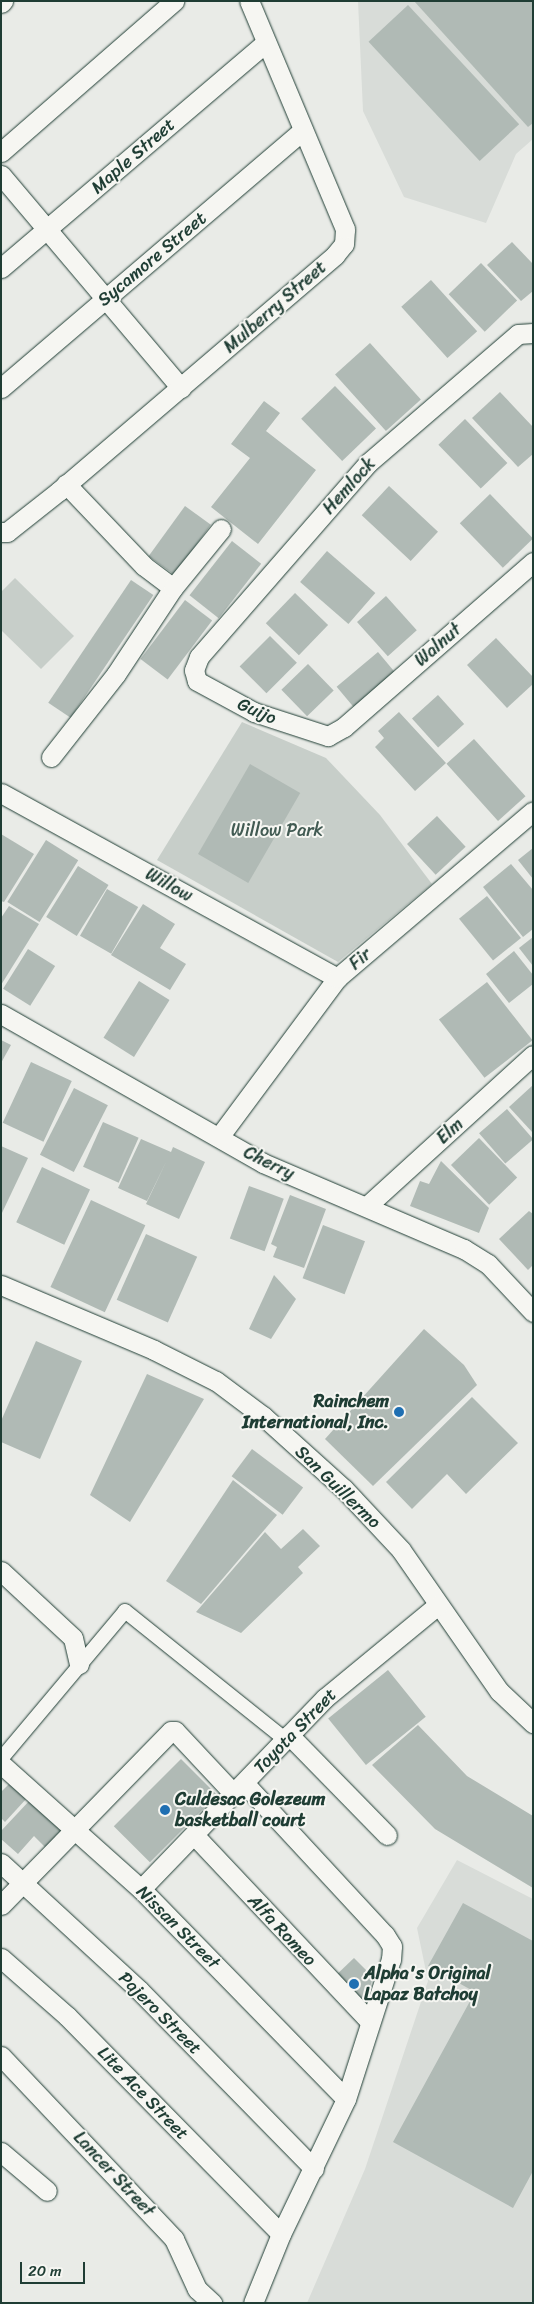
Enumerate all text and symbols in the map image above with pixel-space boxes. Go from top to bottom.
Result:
street label: Maple Street [86,114,180,198]
street label: Sycamore Street [93,207,211,311]
street label: Mulberry Street [219,256,331,358]
street label: Hemlock [318,453,380,519]
street label: Walnut [410,619,466,671]
street label: Guijo [234,693,280,729]
park label: Willow Park [231,819,323,841]
street label: Willow [142,863,196,907]
street label: Fir [345,944,375,974]
street label: Elm [432,1113,468,1149]
street label: Cherry [240,1141,298,1185]
place label: Rainchem International, Inc. [242,1391,389,1434]
marker: Rainchem International, Inc. [393,1406,405,1418]
street label: San Guillermo [291,1441,385,1533]
street label: Toyota Street [249,1684,341,1778]
place label: Culdesac Golezeum basketball court [175,1789,325,1832]
marker: Culdesac Golezeum basketball court [159,1804,171,1816]
street label: Nissan Street [132,1881,224,1973]
street label: Alfa Romeo [243,1890,321,1970]
place label: Alpha's Original Lapaz Batchoy [364,1963,491,2006]
street label: Pajero Street [114,1967,206,2059]
marker: Alpha's Original Lapaz Batchoy [348,1978,360,1990]
street label: Lite Ace Street [93,2042,193,2144]
street label: Lancer Street [69,2127,159,2221]
scale bar [22,2252,88,2284]
text: 20 m [28,2258,62,2284]

